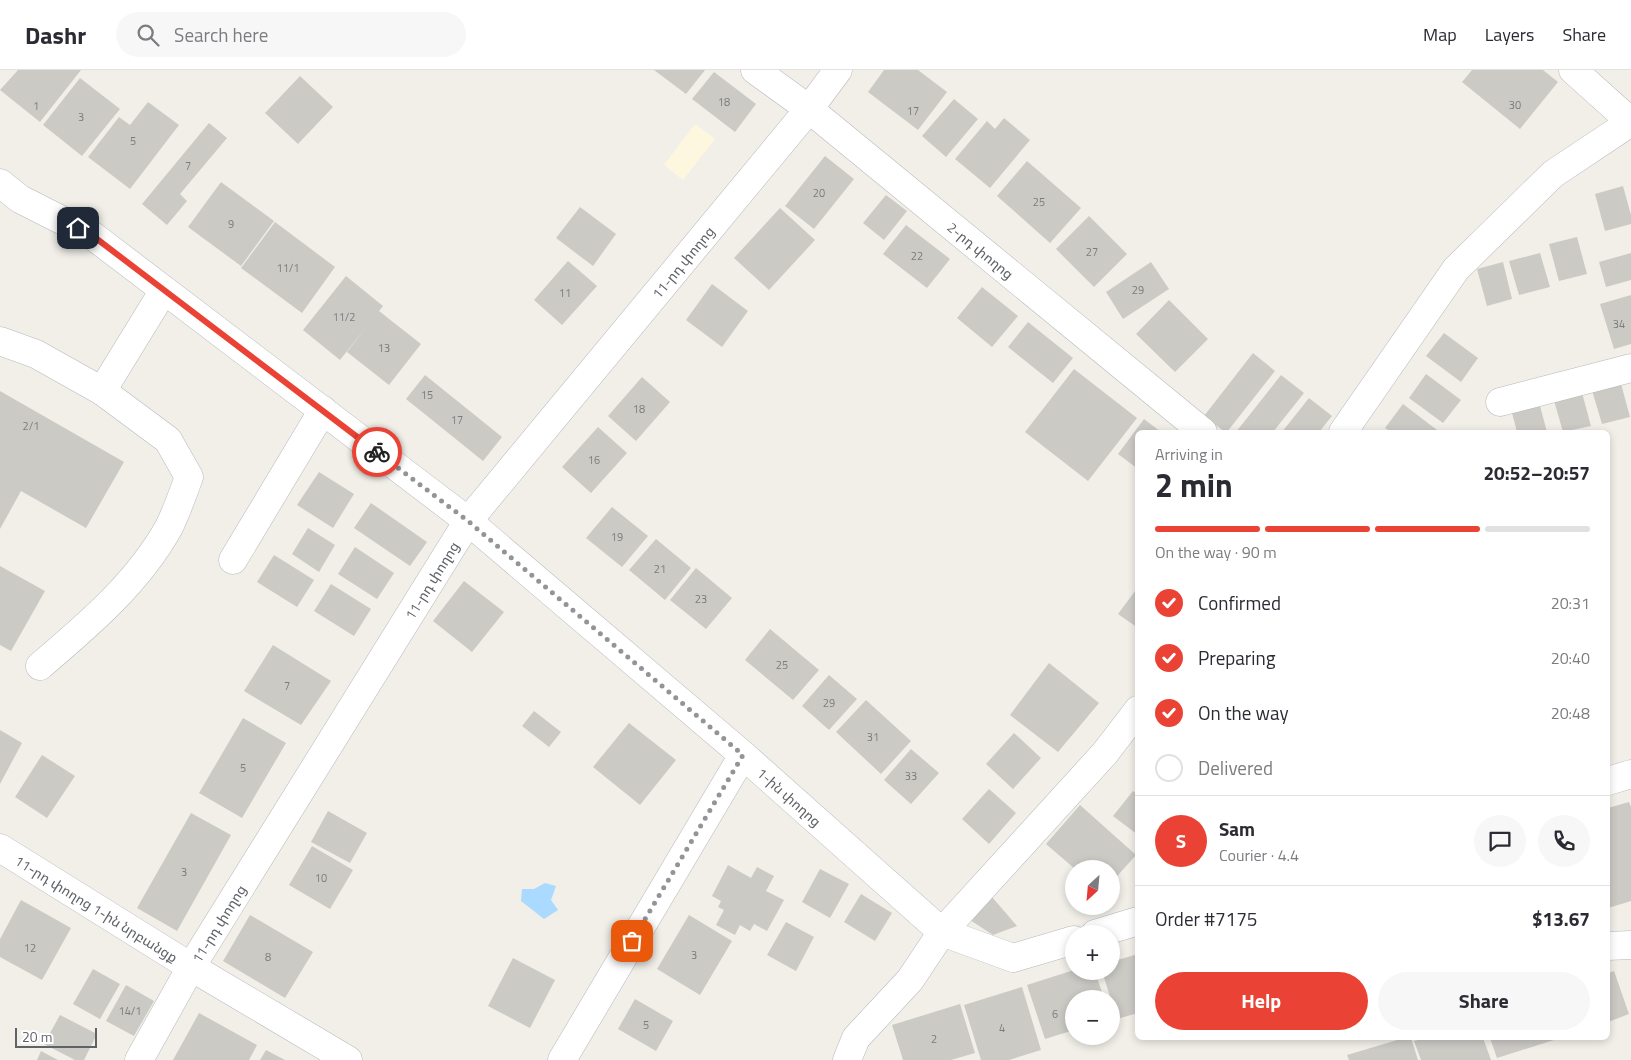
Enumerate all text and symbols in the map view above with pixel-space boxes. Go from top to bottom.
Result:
search box [116,12,466,57]
text: Dashr [25,17,86,53]
text: Search here [174,20,268,49]
icon: search [134,21,162,49]
text: Map [1423,21,1457,48]
text: Layers [1485,21,1534,48]
text: Share [1562,21,1606,48]
house number: 18 [718,94,730,110]
house number: 30 [1509,97,1521,113]
house number: 1 [33,98,39,114]
house number: 17 [907,103,919,119]
house number: 3 [78,109,84,125]
house number: 5 [130,133,136,149]
house number: 7 [185,158,191,174]
house number: 20 [813,185,825,201]
house number: 25 [1033,194,1045,210]
pin [57,207,99,249]
icon: home [64,214,92,242]
house number: 9 [228,216,234,232]
street label: 2-րդ փողոց [943,216,1019,284]
street label: 11-րդ փողոց [646,221,719,303]
house number: 27 [1086,244,1098,260]
house number: 22 [911,248,923,264]
house number: 11/1 [276,260,300,276]
house number: 29 [1132,282,1144,298]
house number: 11 [559,285,571,301]
house number: 11/2 [332,309,356,325]
house number: 34 [1613,316,1625,332]
house number: 13 [378,340,390,356]
house number: 15 [421,387,433,403]
house number: 18 [633,401,645,417]
house number: 17 [451,412,463,428]
house number: 2/1 [23,418,39,434]
courier [352,427,402,477]
icon: bike [363,438,391,466]
text: Arriving in [1155,442,1223,466]
house number: 16 [588,452,600,468]
text: 20:52–20:57 [1483,458,1590,487]
text: 2 min [1155,461,1233,509]
house number: 19 [611,529,623,545]
street label: 11-րդ փողոց [399,537,464,623]
text: On the way · 90 m [1155,540,1277,564]
house number: 21 [654,561,666,577]
text: Confirmed [1198,588,1281,617]
icon: check [1155,589,1183,617]
house number: 23 [695,591,707,607]
text: 20:31 [1551,591,1590,615]
text: Preparing [1198,643,1275,672]
icon: check [1155,644,1183,672]
text: 20:40 [1551,646,1590,670]
house number: 25 [776,657,788,673]
house number: 7 [284,678,290,694]
house number: 29 [823,695,835,711]
text: On the way [1198,698,1289,727]
icon: check [1155,699,1183,727]
text: 20:48 [1551,701,1590,725]
house number: 31 [867,729,879,745]
text: Delivered [1198,753,1273,782]
house number: 5 [240,760,246,776]
street label: 1-ին փողոց [753,762,827,831]
house number: 33 [905,768,917,784]
text: Sam [1219,814,1255,843]
button: chat [1474,815,1526,867]
button: phone [1538,815,1590,867]
text: S [1176,826,1186,855]
text: Courier · 4.4 [1219,843,1299,867]
street label: 11-րդ փողոց 1-ին նրբանցք [11,850,182,967]
north arrow [1065,860,1120,915]
map controls [1065,860,1120,1045]
house number: 3 [181,864,187,880]
house number: 10 [315,870,327,886]
street label: 11-րդ փողոց [186,880,250,966]
text: Order #7175 [1155,904,1257,933]
text: $13.67 [1532,904,1590,933]
pin [611,920,653,962]
button: + [1065,925,1120,980]
icon: bag [618,927,646,955]
house number: 12 [24,940,36,956]
house number: 3 [691,947,697,963]
house number: 8 [265,949,271,965]
button: Help [1155,972,1368,1030]
button: Share [1378,972,1590,1030]
button: − [1065,990,1120,1045]
house number: 14/1 [118,1003,142,1019]
house number: 6 [1052,1006,1058,1022]
house number: 5 [643,1017,649,1033]
house number: 4 [999,1020,1005,1036]
scale bar [15,1025,98,1048]
text: 20 m [22,1026,52,1047]
house number: 2 [931,1031,937,1047]

